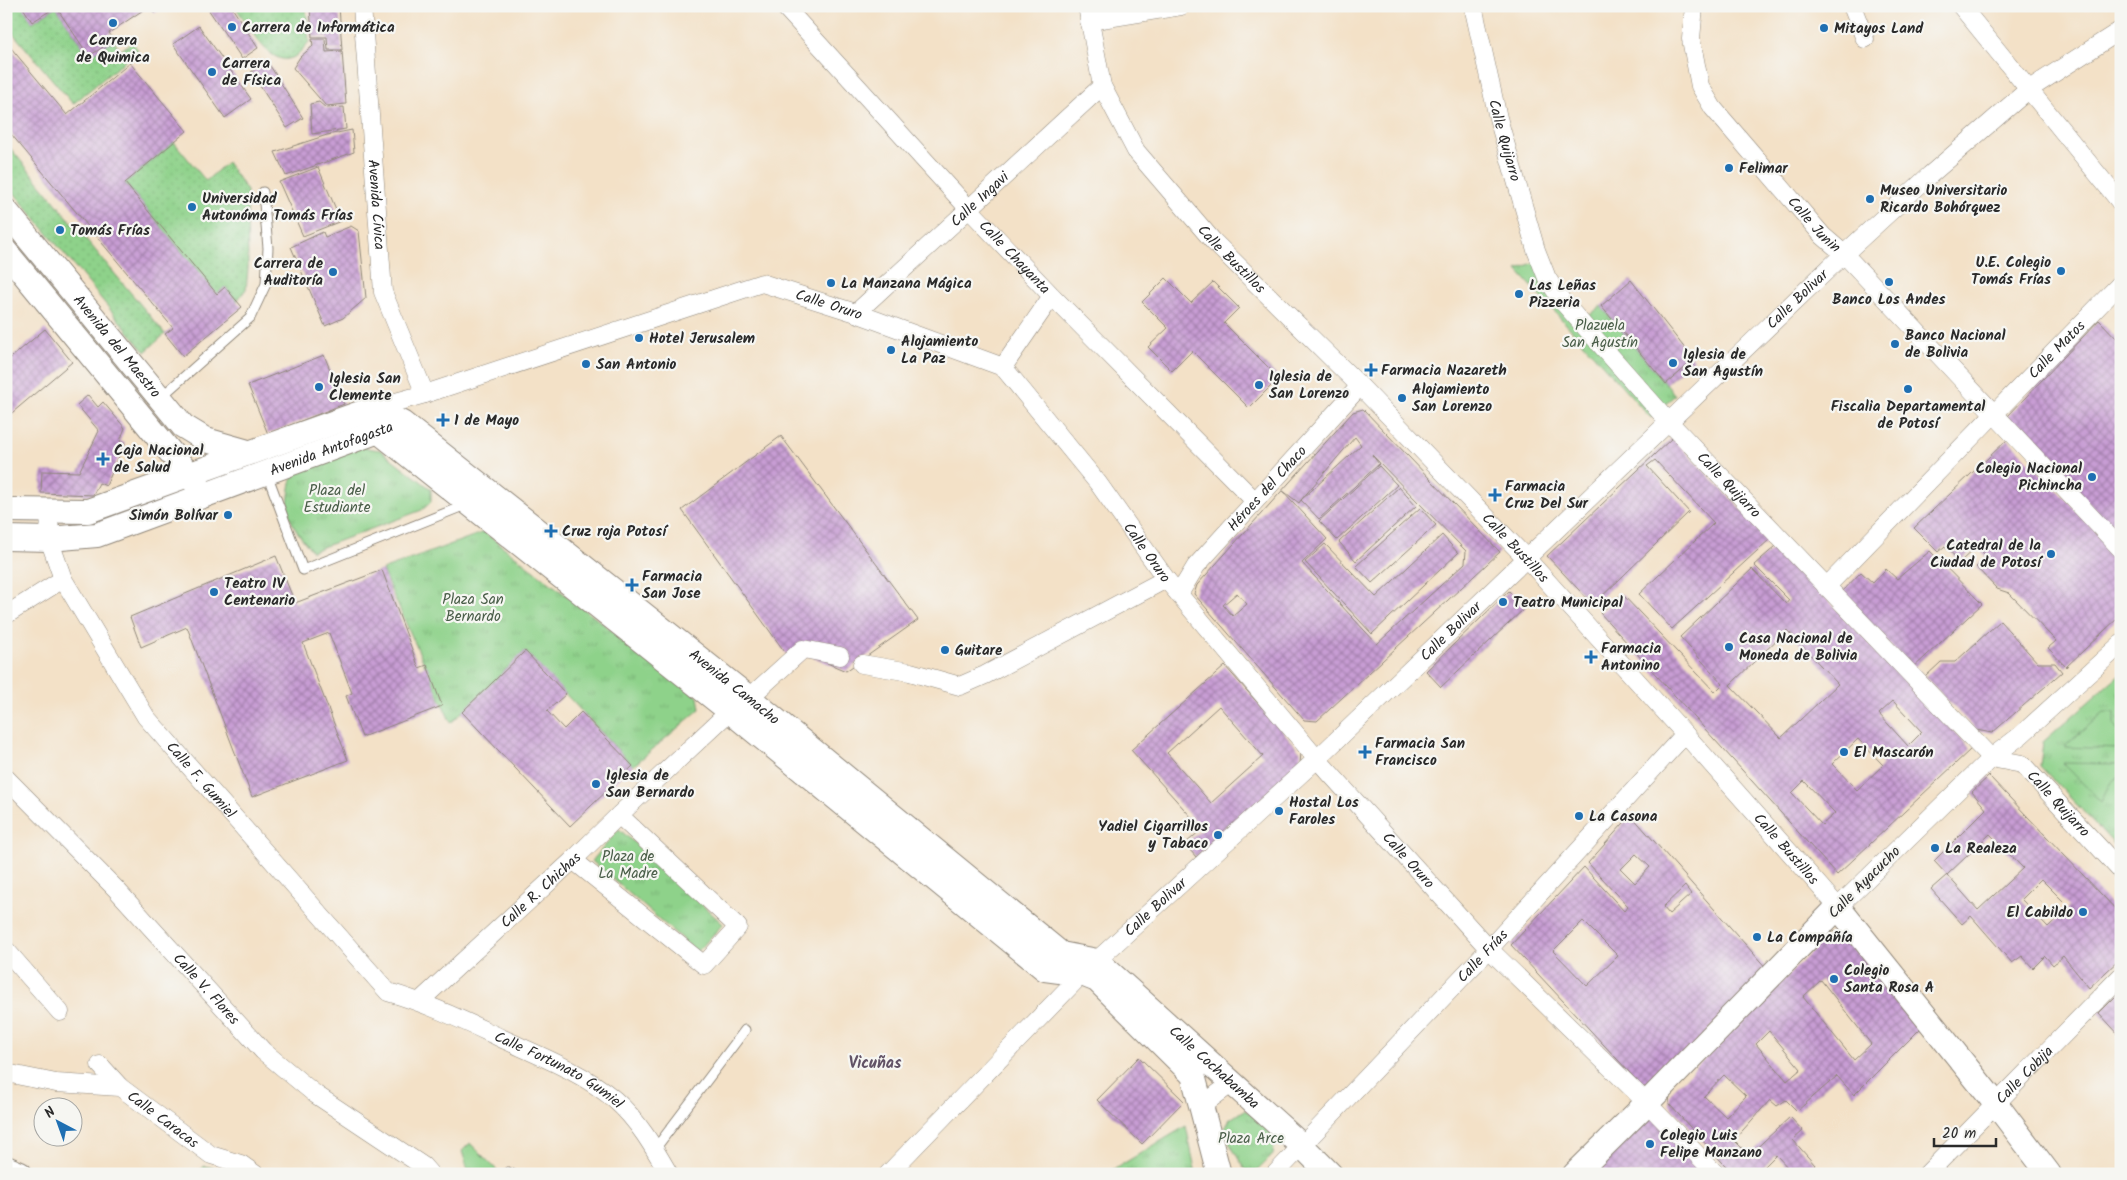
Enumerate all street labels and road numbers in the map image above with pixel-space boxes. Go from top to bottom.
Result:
street label: Calle Quijarro [1481,97,1527,185]
street label: Avenida Cívica [360,158,391,251]
street label: Calle Ingavi [945,165,1016,233]
street label: Calle Junin [1781,191,1846,259]
street label: Calle Chayanta [973,215,1056,300]
street label: Calle Bustillos [1191,220,1271,300]
street label: Calle Bolivar [1761,263,1835,335]
street label: Calle Oruro [792,283,866,327]
street label: Avenida del Maestro [67,290,167,404]
street label: Calle Matos [2023,315,2092,385]
street label: Avenida Antofagasta [266,416,397,483]
street label: Héroes del Chaco [1222,440,1313,537]
street label: Calle Quijarro [1691,447,1766,524]
street label: Calle Bustillos [1475,508,1555,589]
street label: Calle Oruro [1117,518,1176,588]
street label: Calle Bolivar [1415,595,1488,668]
street label: Avenida Camacho [683,643,785,732]
street label: Calle F. Gumiel [160,736,241,825]
street label: Calle Quijarro [2020,765,2095,843]
street label: Calle Bustillos [1747,808,1825,891]
street label: Calle Oruro [1376,827,1440,895]
street label: Calle Ayacucho [1823,841,1907,925]
street label: Calle R. Chichas [495,846,588,934]
street label: Calle Bolivar [1119,872,1194,943]
street label: Calle Frías [1452,924,1515,989]
street label: Calle V. Flores [167,948,245,1031]
street label: Calle Cochabamba [1163,1020,1265,1115]
street label: Calle Fortunato Gumiel [490,1025,629,1115]
street label: Calle Cobija [1990,1040,2060,1110]
street label: Calle Caracas [122,1085,204,1155]

